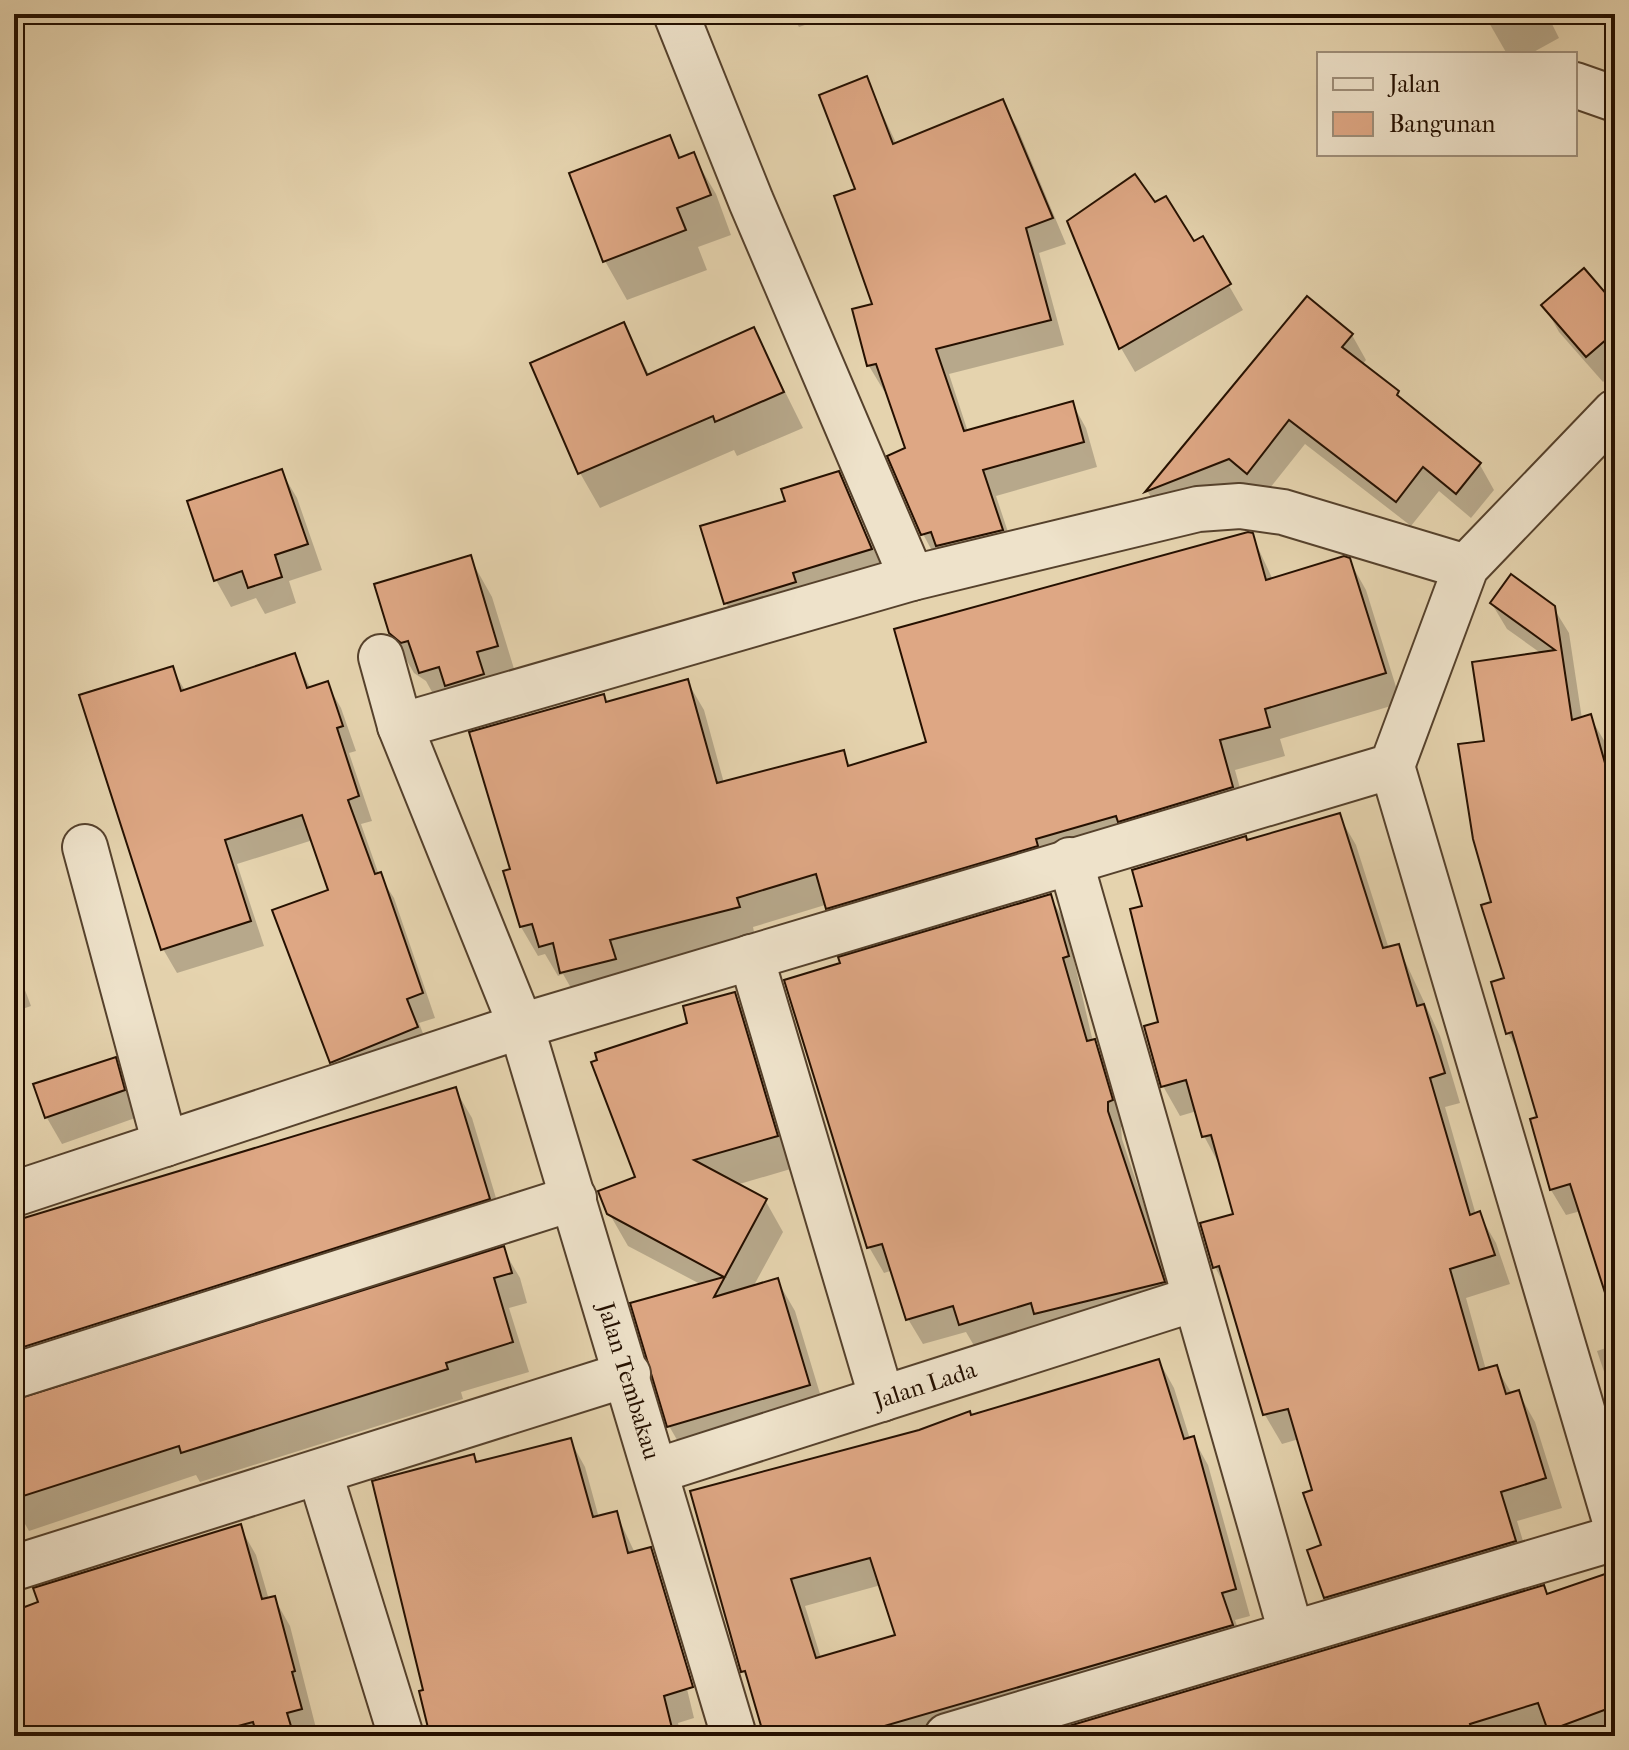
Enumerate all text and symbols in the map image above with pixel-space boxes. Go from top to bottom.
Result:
legend [1317,52,1577,156]
text: Jalan [1387,70,1440,98]
text: Bangunan [1389,110,1495,138]
street label: Jalan Tembakau [591,1297,666,1463]
street label: Jalan Lada [868,1355,981,1415]

